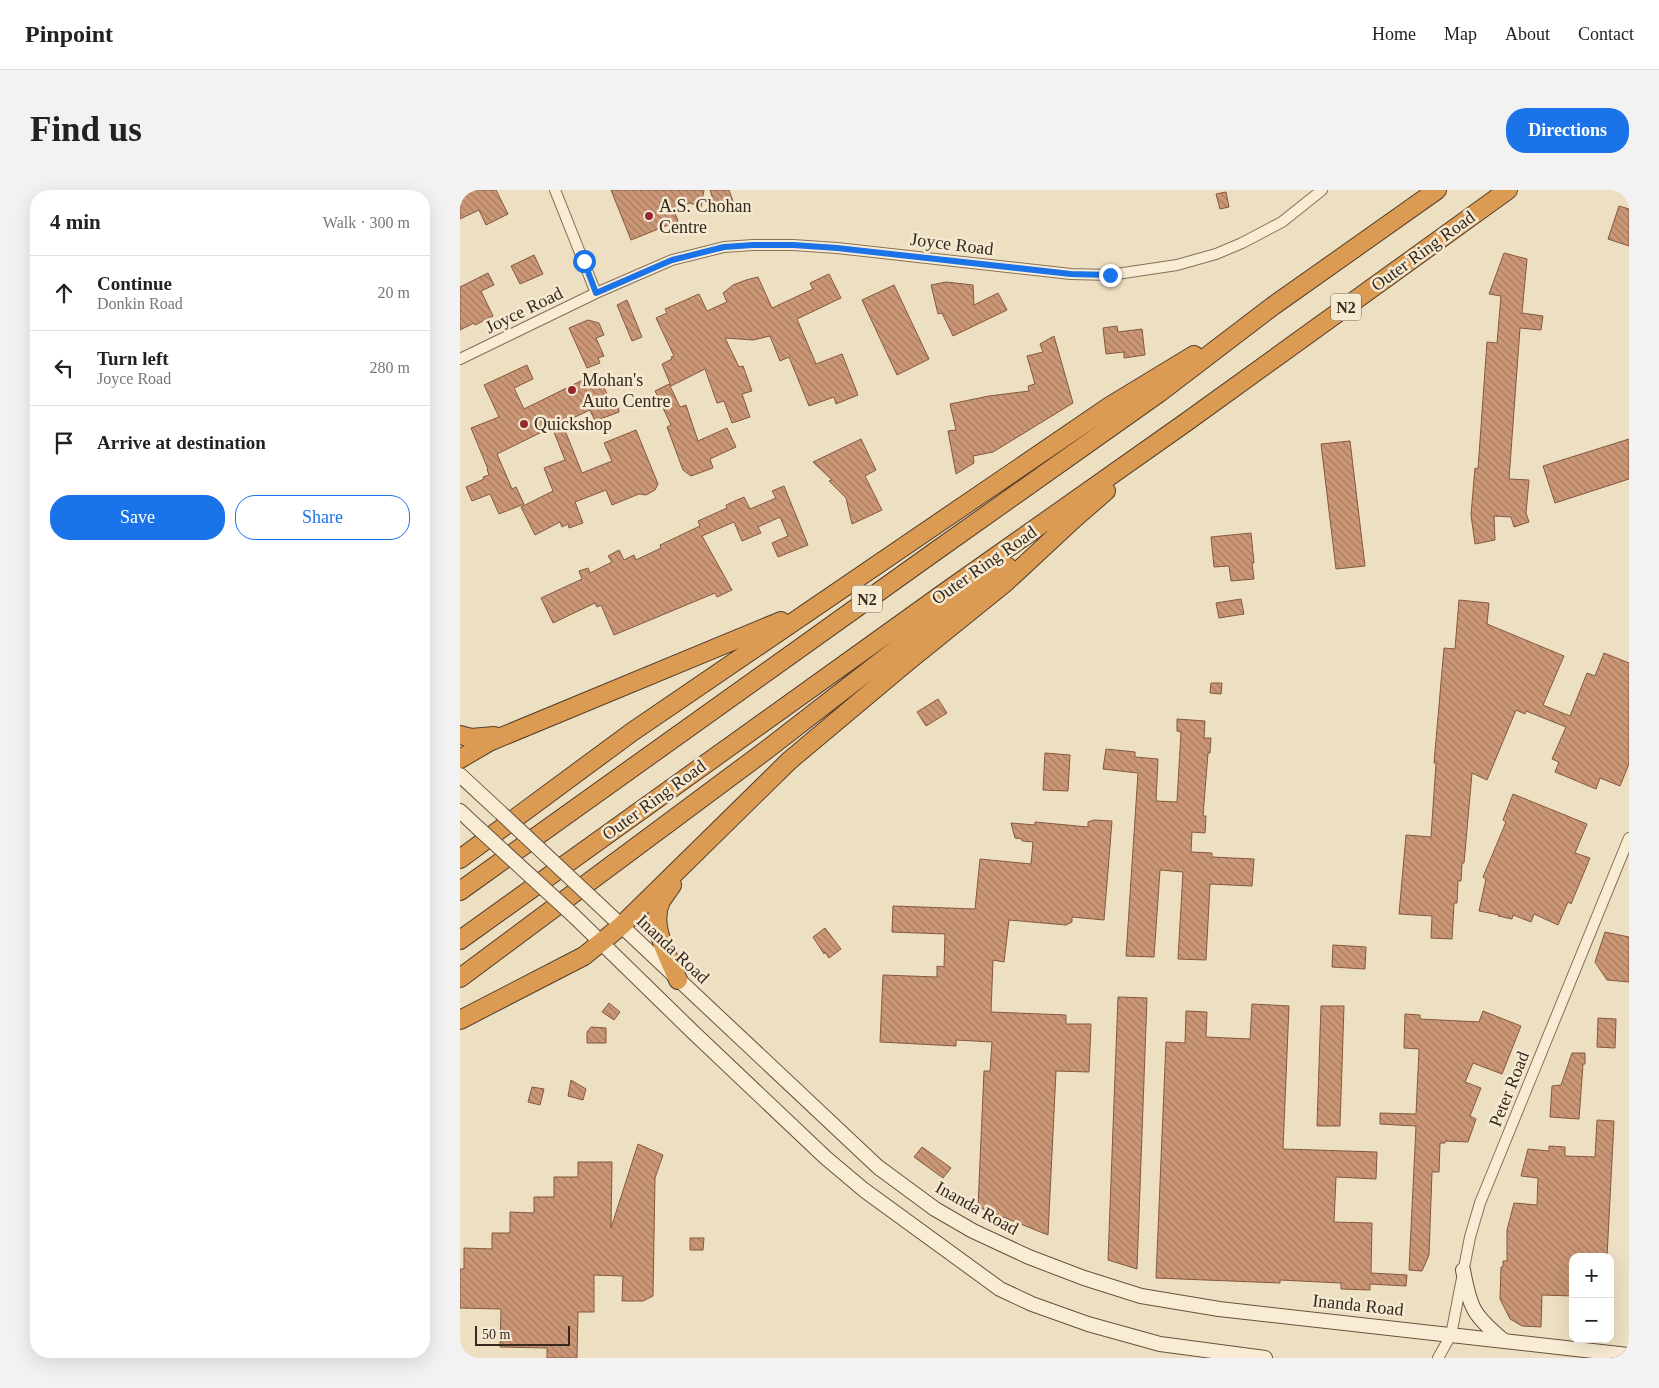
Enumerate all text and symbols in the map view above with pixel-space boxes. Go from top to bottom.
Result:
text: Pinpoint [25,21,113,47]
text: Home [1372,24,1416,44]
text: Map [1444,24,1477,44]
text: About [1505,24,1550,44]
text: Contact [1578,24,1634,44]
button: Directions [1506,108,1629,153]
text: Find us [30,110,142,149]
place label: A.S. Chohan Centre [659,196,752,237]
street label: Outer Ring Road [1367,207,1479,295]
text: 4 min [50,210,101,234]
marker: A.S. Chohan Centre [643,210,655,222]
text: Walk · 300 m [323,214,410,231]
street label: Joyce Road [909,229,995,259]
route start [573,250,596,273]
route end [1099,264,1122,287]
text: Continue [97,273,172,294]
icon: ahead [50,279,78,307]
street label: Joyce Road [482,283,566,337]
text: 20 m [378,284,410,301]
road number: N2 [1331,294,1361,320]
text: Donkin Road [97,295,183,312]
text: Turn left [97,348,169,369]
icon: left [50,354,78,382]
text: 280 m [370,359,410,376]
text: Joyce Road [97,370,171,387]
place label: Mohan's Auto Centre [582,370,670,411]
marker: Mohan's Auto Centre [566,384,578,396]
place label: Quickshop [534,414,612,434]
marker: Quickshop [518,418,530,430]
icon: arrive [50,429,78,457]
text: Arrive at destination [97,432,266,453]
button: Save [50,495,225,540]
button: Share [235,495,410,540]
street label: Outer Ring Road [928,522,1040,608]
road number: N2 [852,586,882,612]
street label: Outer Ring Road [598,756,710,844]
street label: Inanda Road [633,910,713,988]
street label: Peter Road [1485,1048,1533,1130]
street label: Inanda Road [932,1177,1022,1239]
map controls [1569,1253,1614,1343]
button: + [1569,1253,1614,1298]
street label: Inanda Road [1311,1290,1405,1320]
button: − [1569,1298,1614,1343]
scale bar [475,1323,570,1346]
text: 50 m [482,1327,510,1342]

